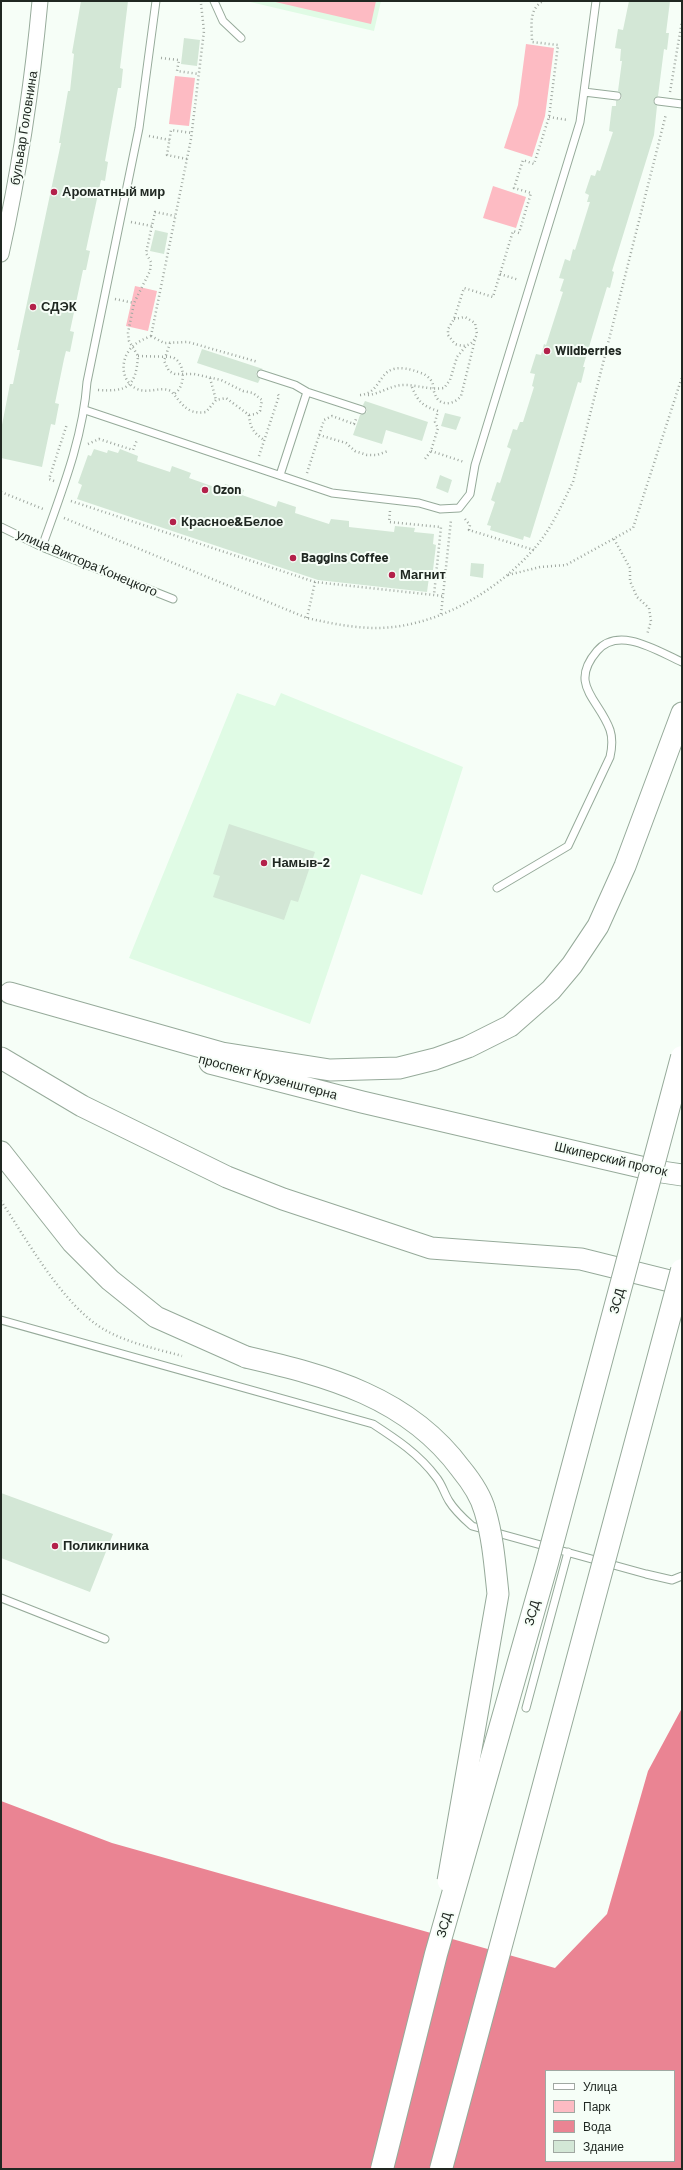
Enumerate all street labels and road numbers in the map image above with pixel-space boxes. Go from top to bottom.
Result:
street label: бульвар Головнина [7,70,41,186]
street label: улица Виктора Конецкого [14,526,160,600]
street label: проспект Крузенштерна [197,1051,339,1103]
street label: Шкиперский проток [553,1138,669,1180]
street label: ЗСД [606,1287,628,1315]
street label: ЗСД [521,1599,543,1627]
street label: ЗСД [433,1911,455,1939]

